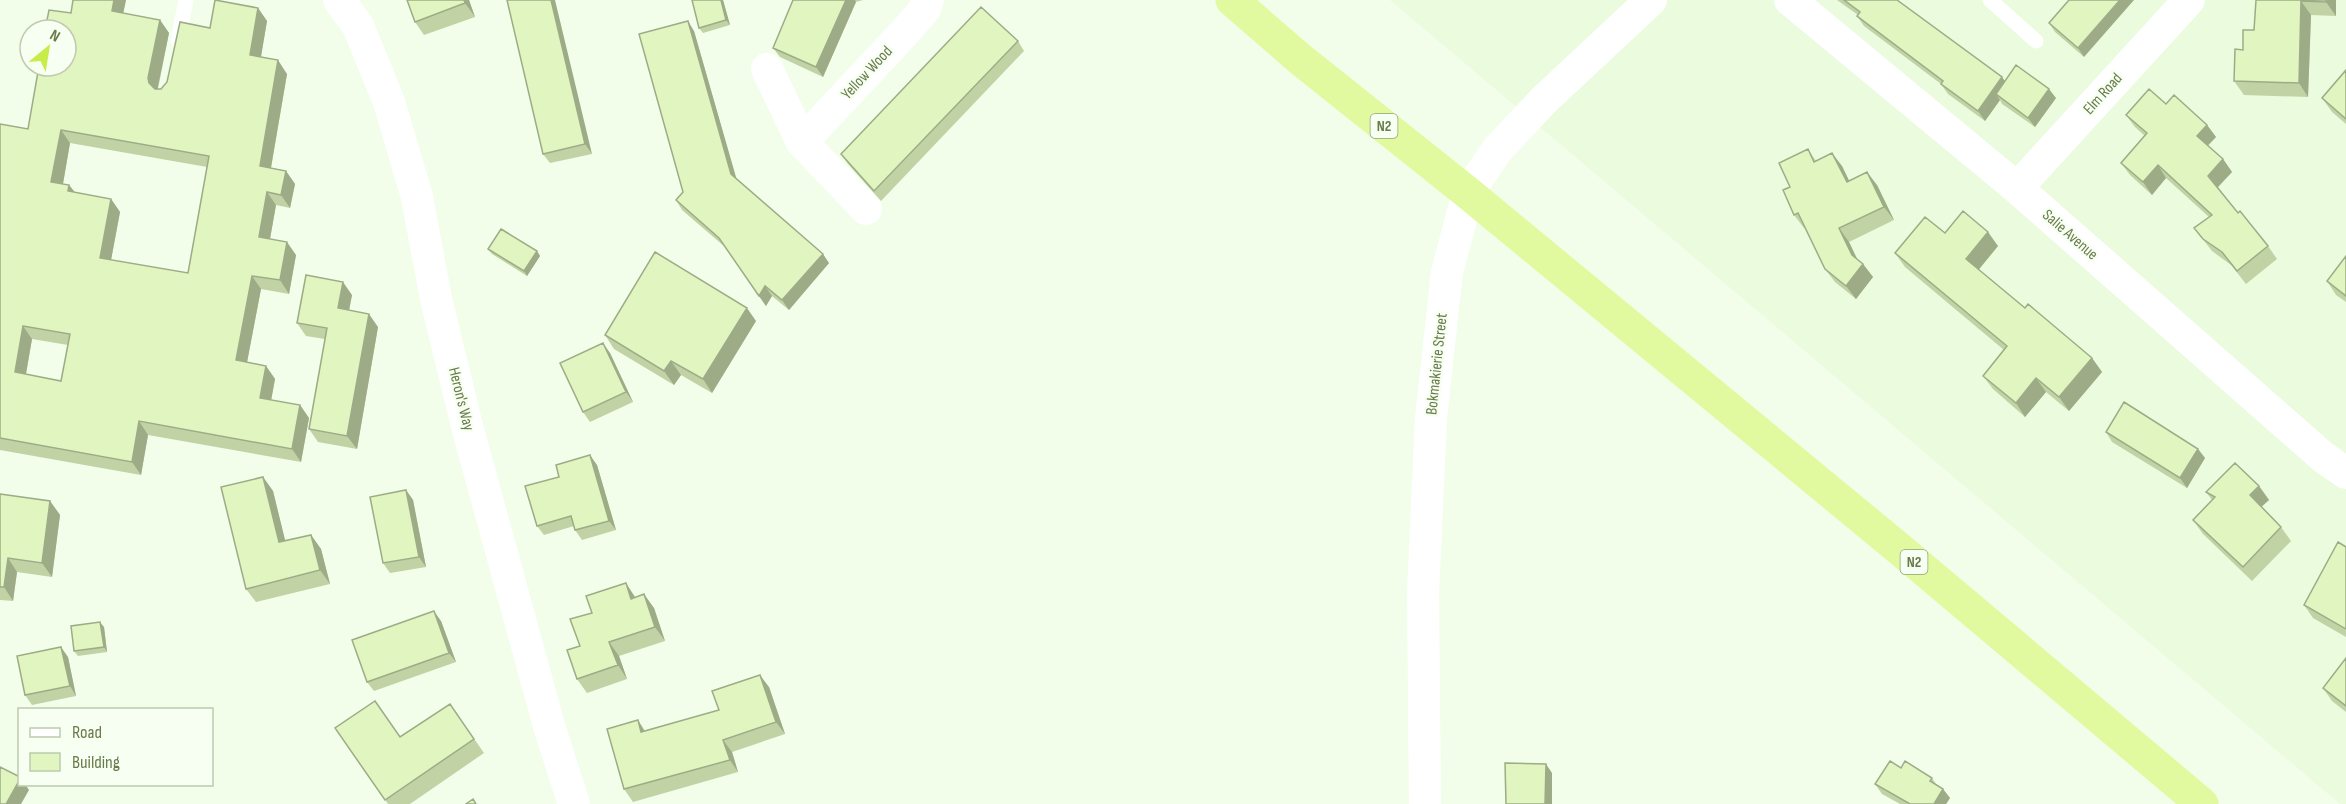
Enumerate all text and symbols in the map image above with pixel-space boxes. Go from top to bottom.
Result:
north arrow [18,18,78,78]
text: N [46,26,63,47]
street label: Yellow Wood [837,42,897,104]
street label: Elm Road [2080,69,2126,119]
road number: N2 [1370,114,1398,138]
street label: Salie Avenue [2038,206,2102,264]
street label: Bokmakierie Street [1422,312,1452,416]
street label: Heron's Way [444,365,478,433]
road number: N2 [1900,550,1928,574]
legend [18,708,213,786]
text: Road [72,722,102,743]
text: Building [72,752,120,773]

